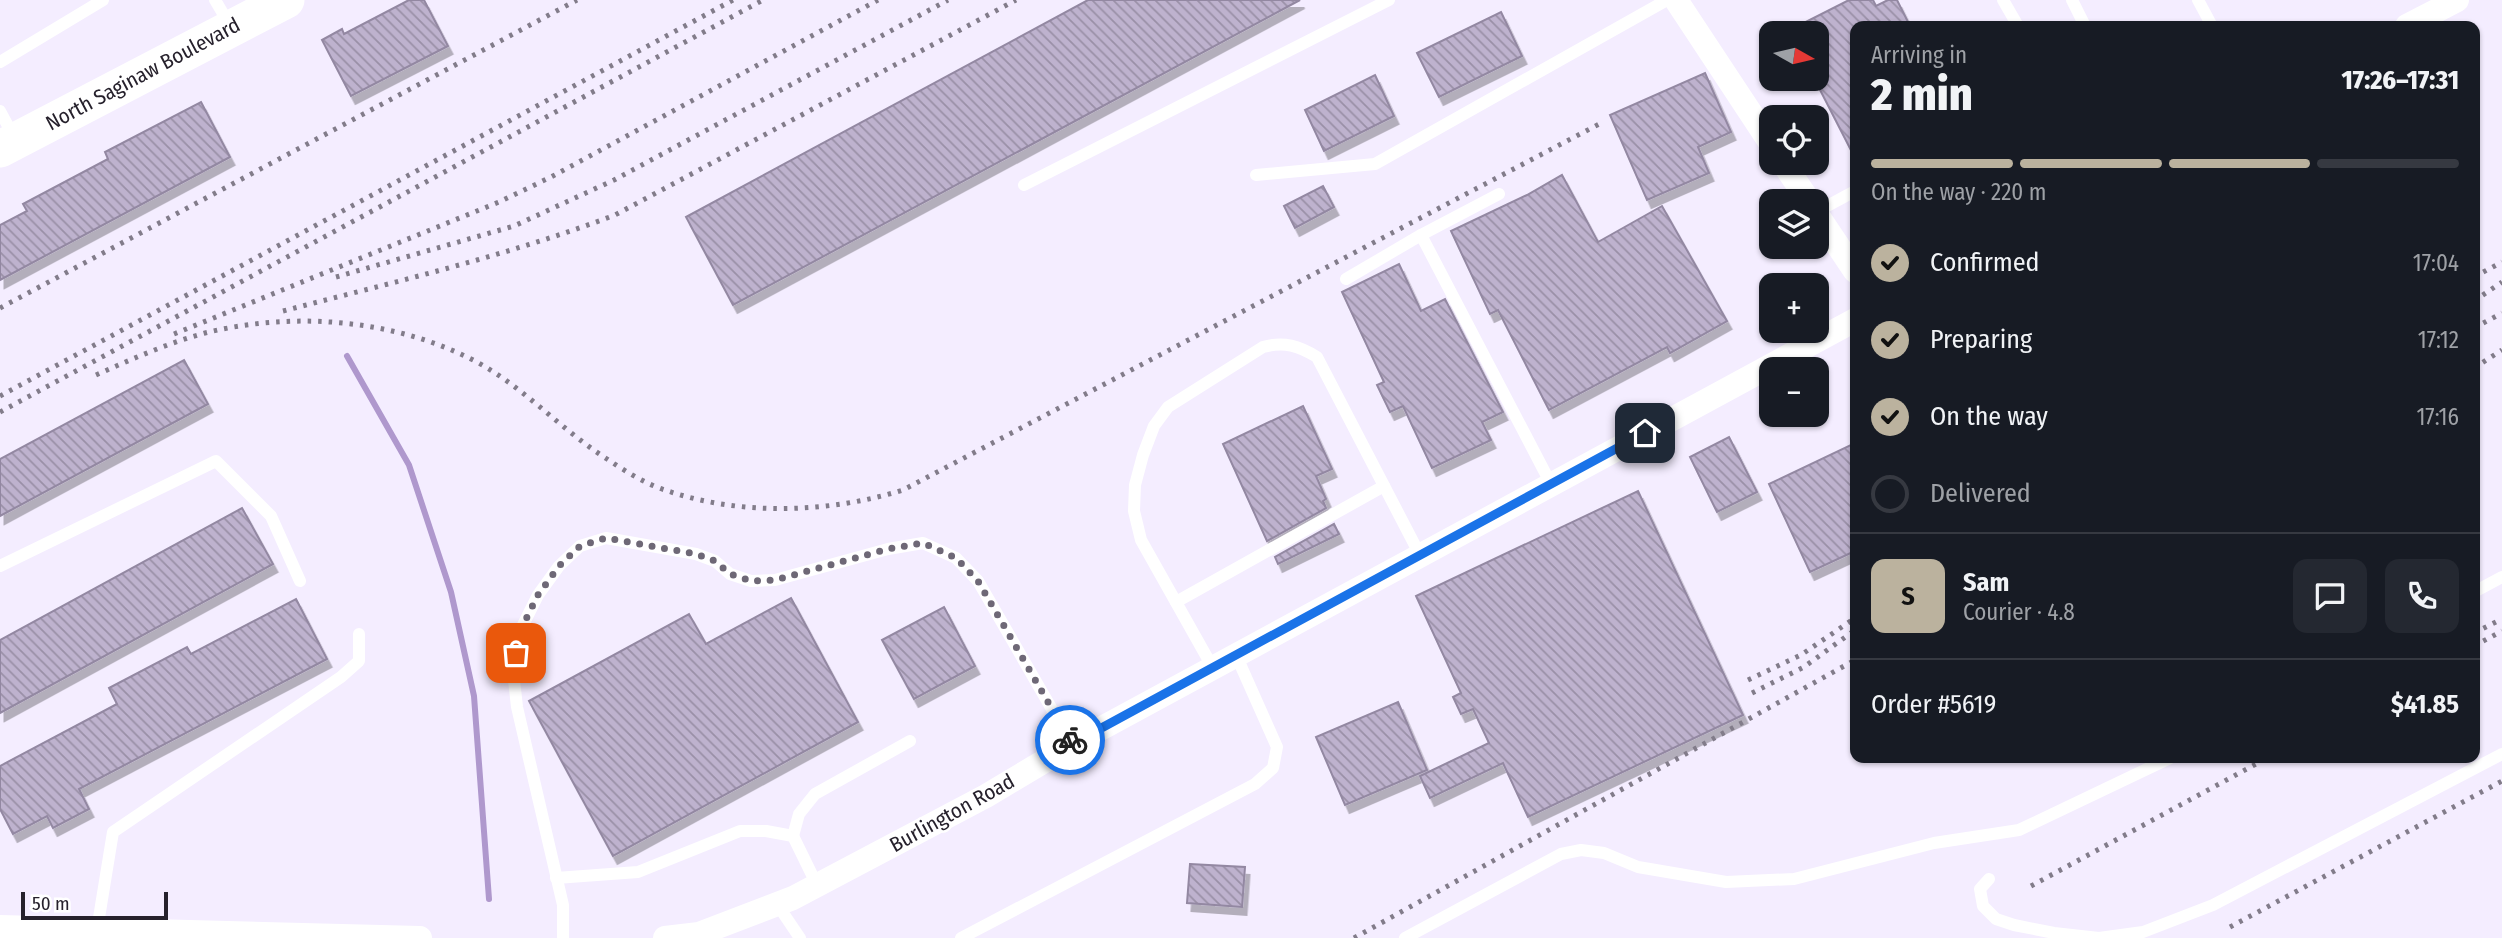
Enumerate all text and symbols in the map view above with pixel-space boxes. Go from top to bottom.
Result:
street label: North Saginaw Boulevard [41,12,245,136]
north arrow [1759,21,1829,91]
map controls [1759,21,1829,427]
text: Arriving in [1871,41,1967,69]
text: 17:26–17:31 [2342,65,2459,96]
text: 2 min [1871,67,1973,122]
button: locate [1759,105,1829,175]
text: On the way · 220 m [1871,178,2046,206]
button: layers [1759,189,1829,259]
icon: check [1871,244,1909,282]
text: Confirmed [1930,247,2040,278]
text: 17:04 [2413,249,2459,277]
button: + [1759,273,1829,343]
icon: check [1871,321,1909,359]
text: Preparing [1930,324,2032,355]
text: 17:12 [2418,326,2459,354]
button: − [1759,357,1829,427]
icon: check [1871,398,1909,436]
text: On the way [1930,401,2048,432]
pin [1615,403,1675,463]
text: 17:16 [2416,403,2459,431]
icon: home [1626,414,1664,452]
text: Delivered [1930,478,2031,509]
button: chat [2293,559,2367,633]
button: phone [2385,559,2459,633]
text: Sam [1963,567,2009,598]
text: S [1901,581,1915,612]
text: Courier · 4.8 [1963,598,2075,626]
pin [486,623,546,683]
icon: bag [497,634,535,672]
text: Order #5619 [1871,689,1996,720]
text: $41.85 [2391,689,2459,720]
courier [1035,705,1105,775]
icon: bike [1051,721,1089,759]
street label: Burlington Road [885,768,1019,858]
scale bar [21,889,168,921]
text: 50 m [32,892,70,915]

